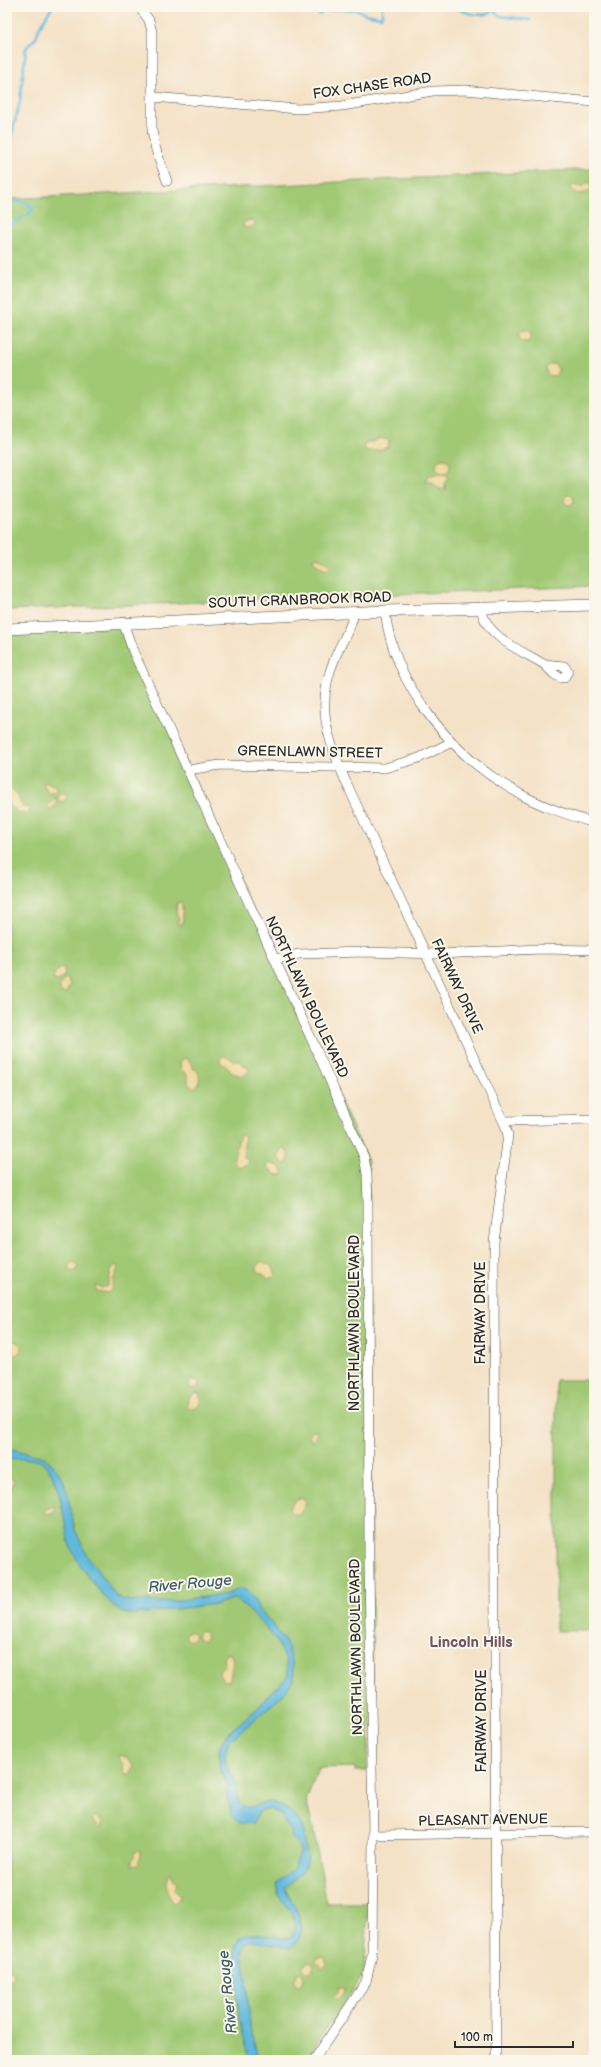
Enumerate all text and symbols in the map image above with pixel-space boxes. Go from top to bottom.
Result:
street label: FOX CHASE ROAD [312,69,432,103]
street label: SOUTH CRANBROOK ROAD [208,588,392,612]
street label: GREENLAWN STREET [237,742,383,762]
street label: NORTHLAWN BOULEVARD [262,913,352,1081]
street label: FAIRWAY DRIVE [428,936,486,1036]
street label: NORTHLAWN BOULEVARD [346,1235,363,1411]
street label: FAIRWAY DRIVE [472,1262,489,1364]
street label: NORTHLAWN BOULEVARD [346,1559,366,1735]
water label: River Rouge [147,1571,233,1597]
district label: Lincoln Hills [429,1633,513,1652]
street label: FAIRWAY DRIVE [473,1670,490,1772]
street label: PLEASANT AVENUE [418,1810,548,1830]
water label: River Rouge [214,1949,242,2035]
scale bar [455,2023,573,2049]
text: 100 m [461,2030,493,2045]

